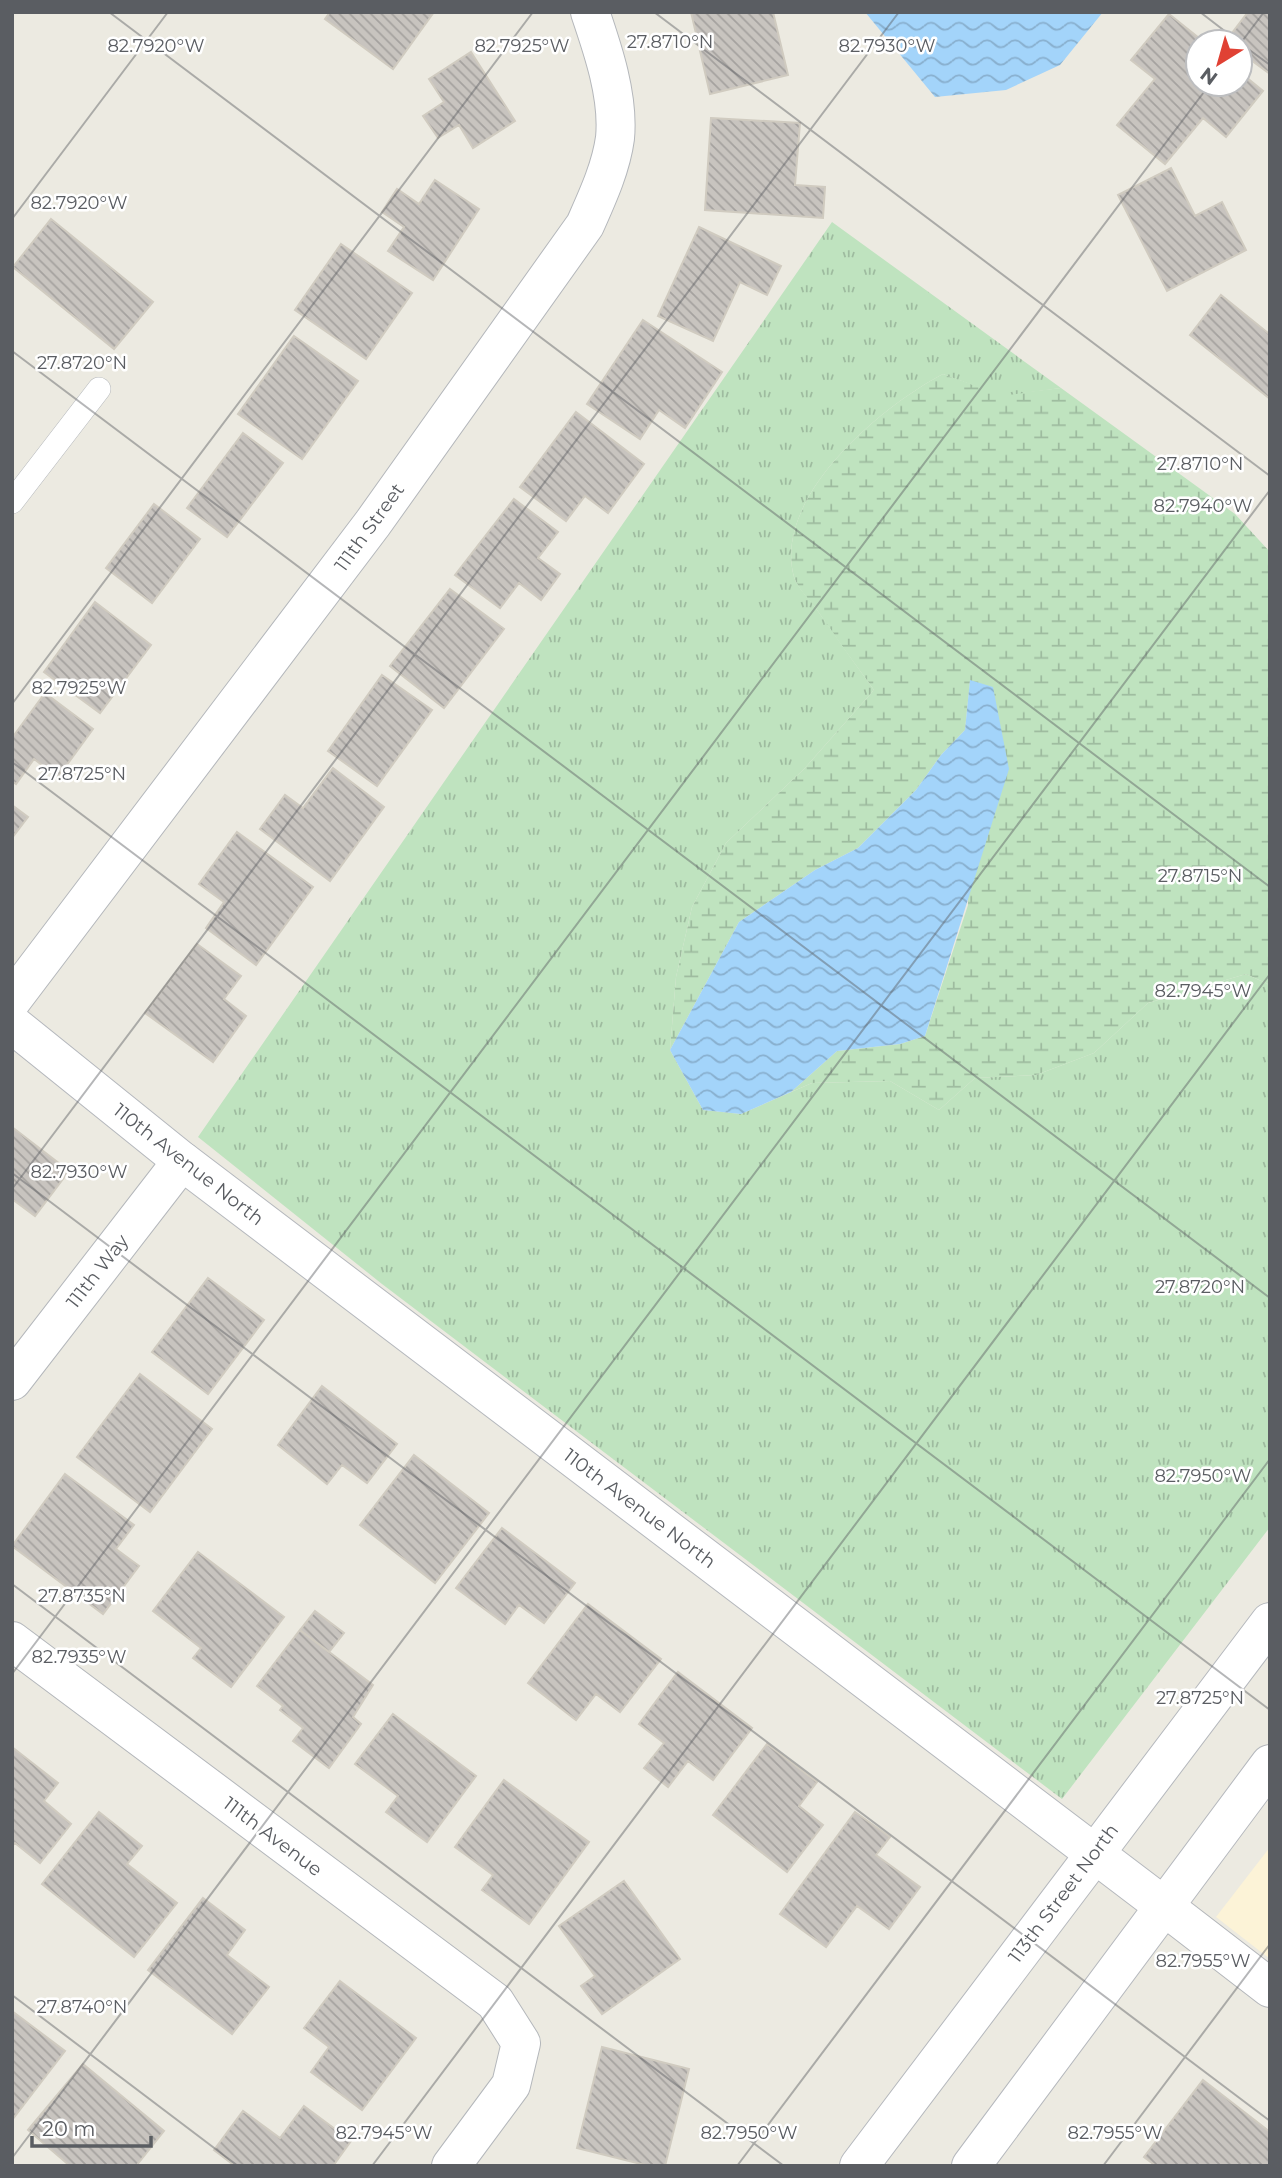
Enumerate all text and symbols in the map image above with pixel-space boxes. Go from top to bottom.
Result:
north arrow [1184,28,1254,98]
text: 27.8710°N [627,31,713,53]
text: 82.7920°W [107,35,205,57]
text: 82.7925°W [474,35,570,57]
text: 82.7930°W [838,35,936,57]
text: N [1196,62,1222,90]
text: 82.7920°W [30,192,128,214]
text: 27.8720°N [37,352,127,374]
text: 27.8710°N [1157,453,1243,475]
street label: 111th Street [330,478,409,576]
text: 82.7940°W [1154,495,1252,517]
text: 82.7925°W [31,677,127,699]
text: 27.8725°N [38,763,126,785]
text: 27.8715°N [1158,865,1242,887]
text: 82.7945°W [1155,980,1251,1002]
street label: 110th Avenue North [109,1099,268,1230]
text: 82.7930°W [30,1161,128,1183]
street label: 111th Way [61,1229,134,1313]
text: 27.8720°N [1155,1276,1245,1298]
street label: 110th Avenue North [559,1444,720,1573]
text: 82.7950°W [1154,1465,1252,1487]
text: 27.8735°N [38,1585,126,1607]
text: 82.7935°W [32,1646,126,1668]
text: 27.8725°N [1156,1687,1244,1709]
street label: 111th Avenue [219,1792,327,1881]
street label: 113th Street North [1004,1819,1123,1967]
text: 82.7955°W [1155,1950,1251,1972]
text: 27.8740°N [37,1996,127,2018]
scale bar [32,2104,150,2148]
text: 20 m [42,2116,96,2141]
text: 82.7945°W [336,2122,432,2144]
text: 82.7950°W [700,2122,798,2144]
text: 82.7955°W [1067,2122,1163,2144]

